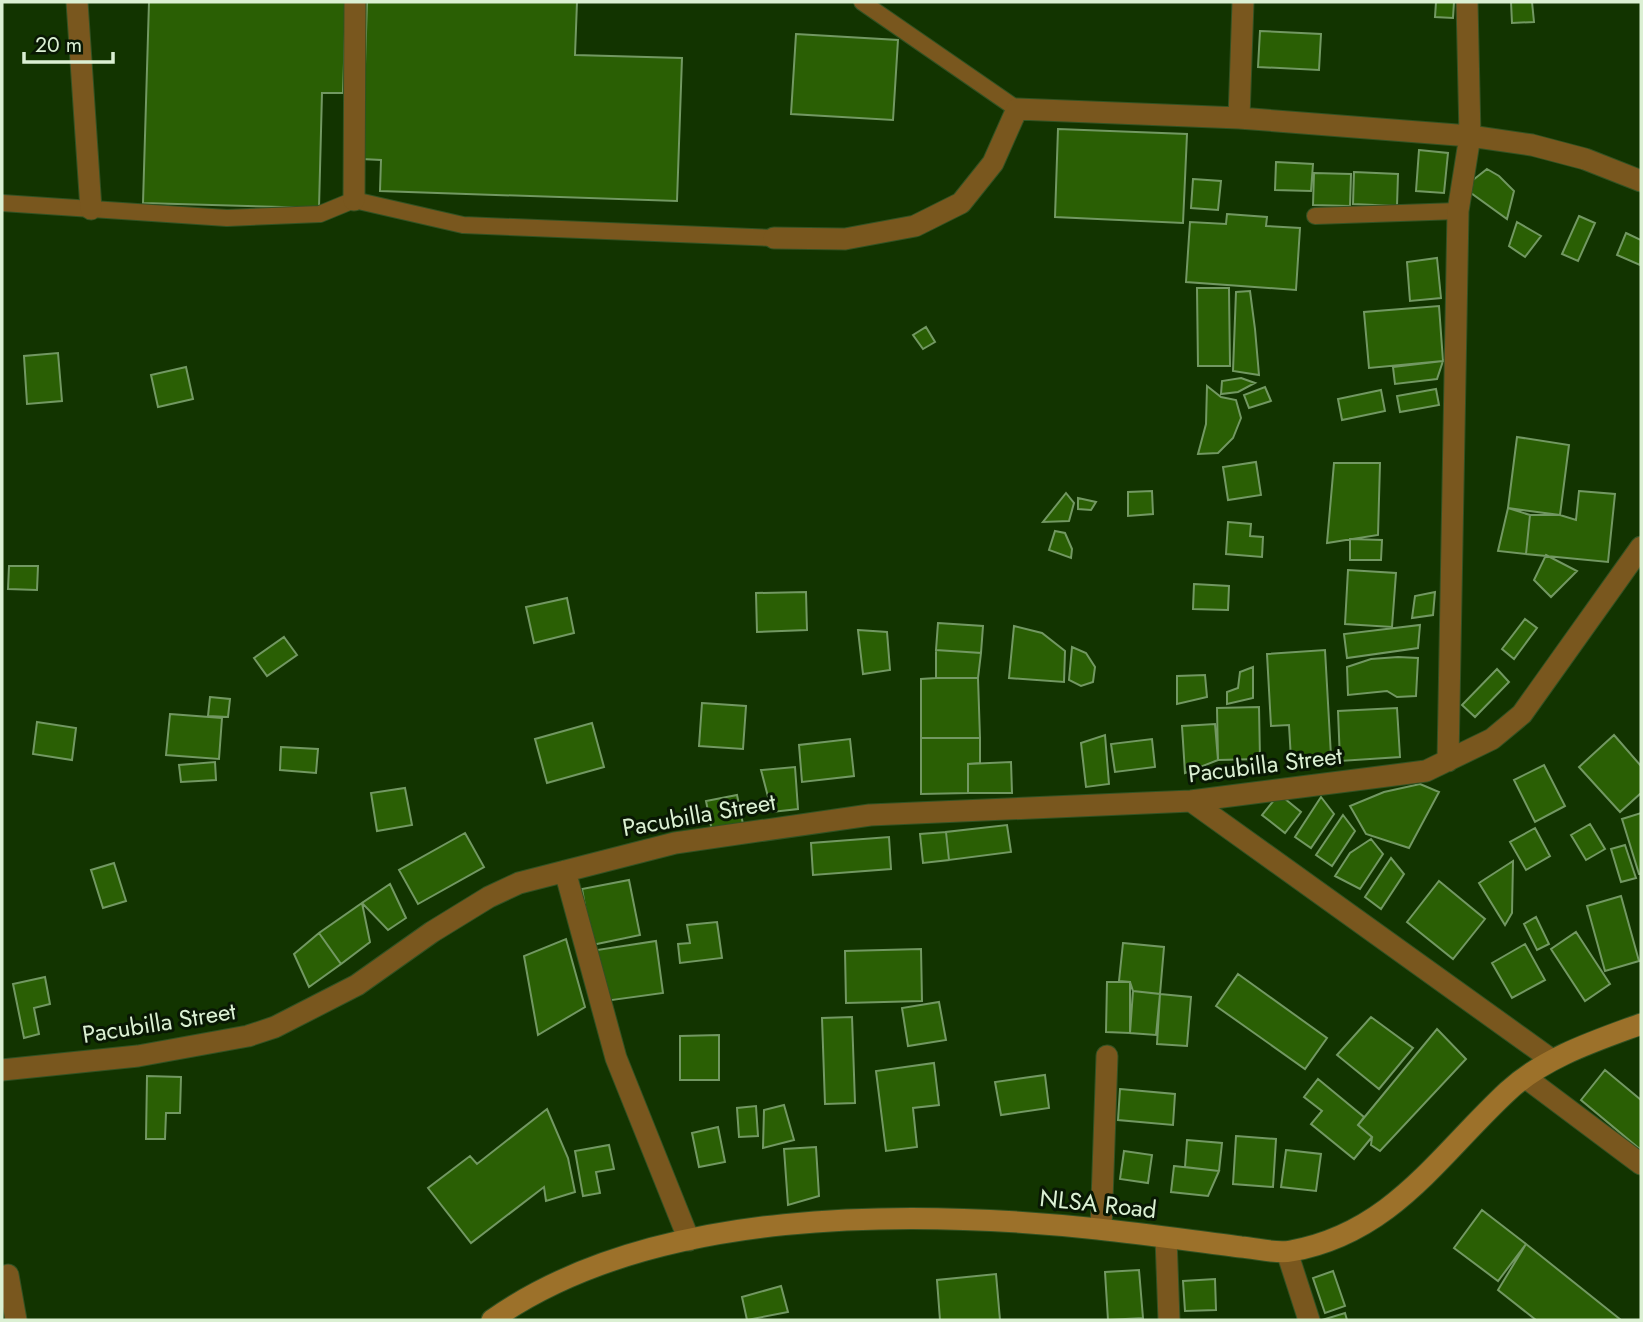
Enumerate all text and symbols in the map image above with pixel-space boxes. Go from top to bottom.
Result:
scale bar [24,21,114,65]
text: 20 m [35,30,82,60]
street label: Pacubilla Street [1186,738,1344,791]
street label: Pacubilla Street [620,784,779,845]
street label: Pacubilla Street [80,993,238,1052]
street label: NLSA Road [1038,1180,1158,1227]

